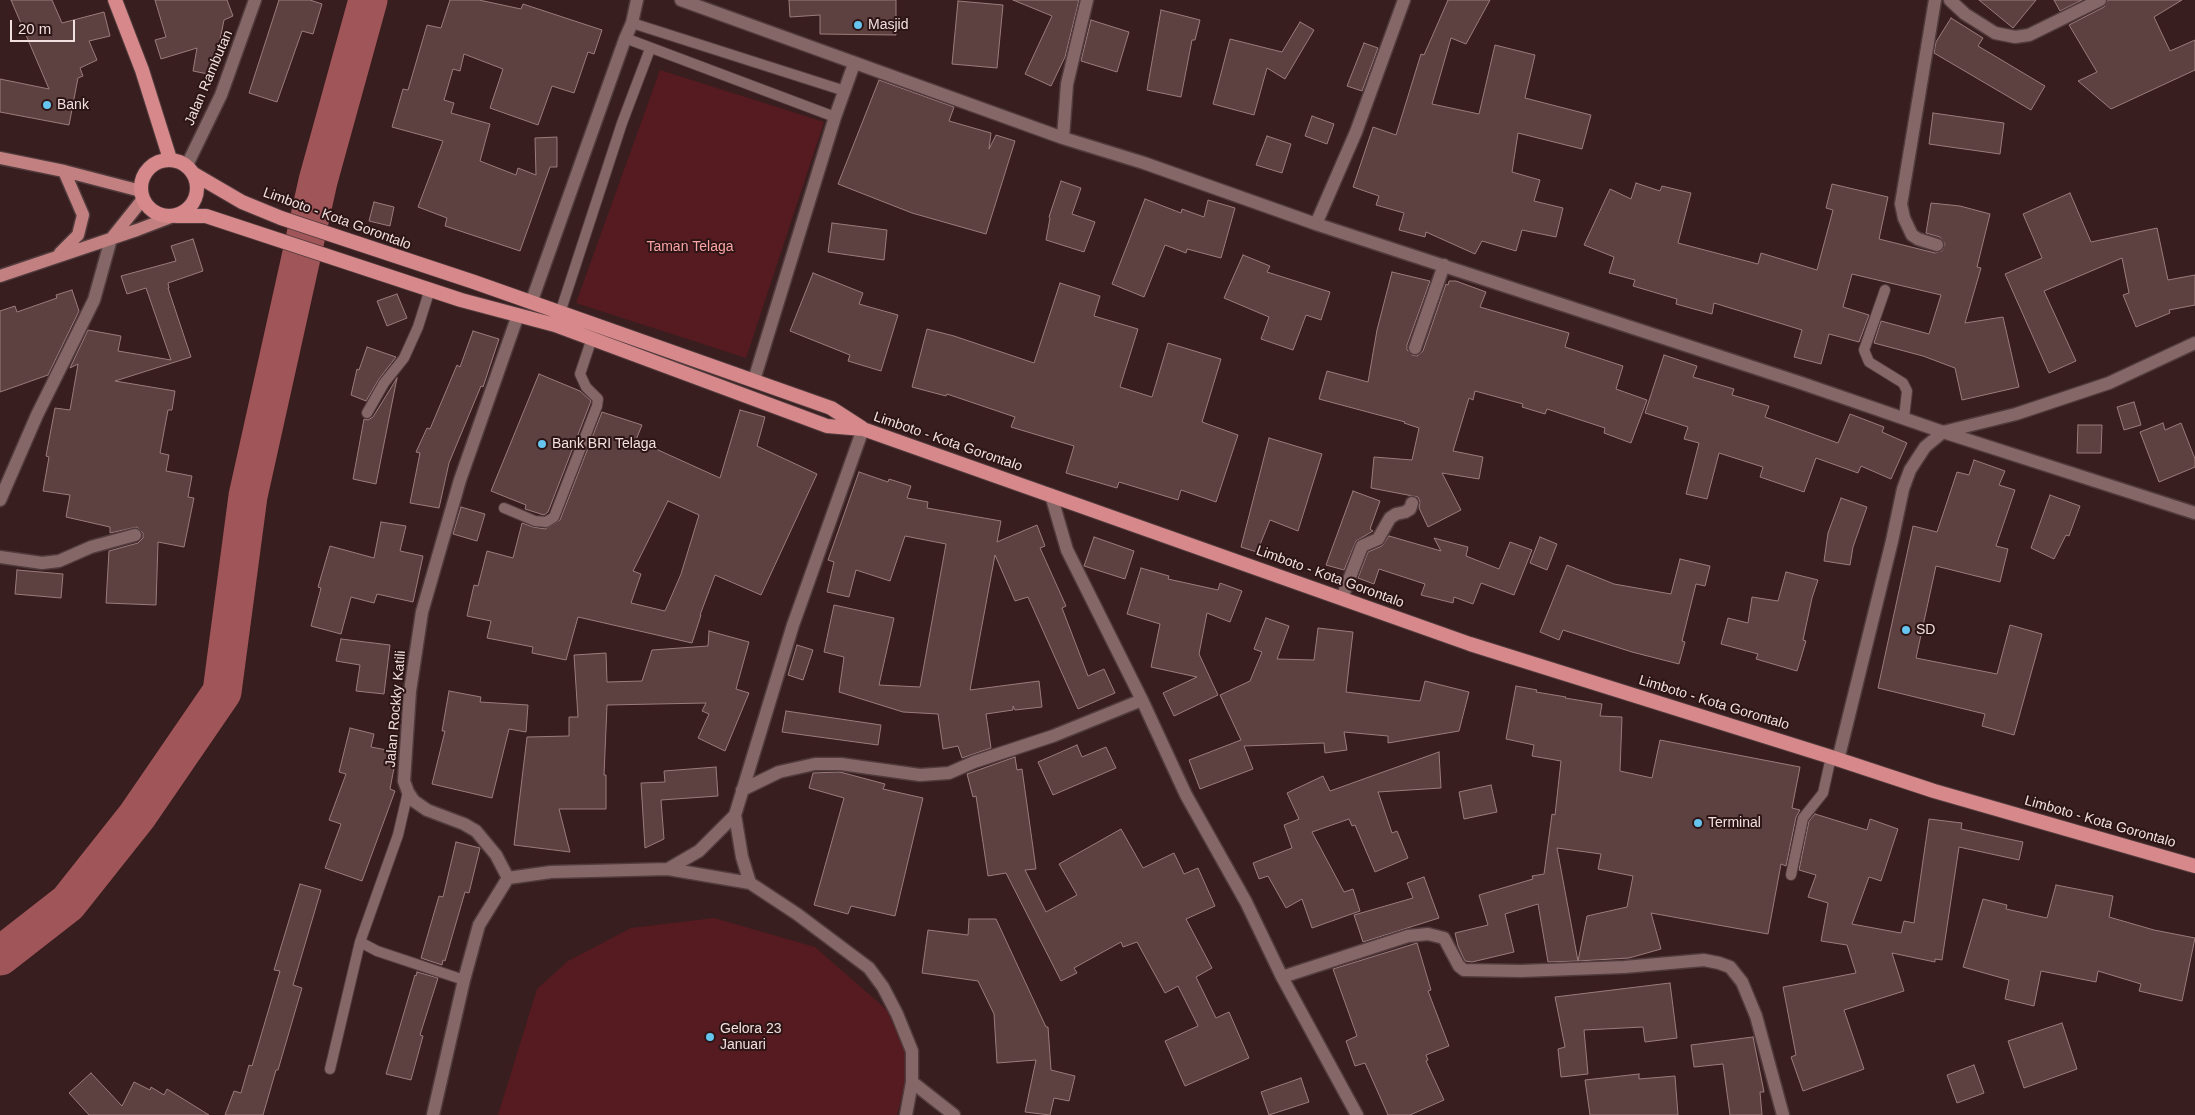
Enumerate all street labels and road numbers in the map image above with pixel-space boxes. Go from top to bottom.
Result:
street label: Jalan Rambutan [181,28,237,128]
street label: Limboto - Kota Gorontalo [261,184,413,254]
street label: Limboto - Kota Gorontalo [871,409,1025,475]
street label: Limboto - Kota Gorontalo [1254,542,1406,612]
street label: Jalan Rockky Katili [383,650,409,768]
street label: Limboto - Kota Gorontalo [1637,672,1791,734]
street label: Limboto - Kota Gorontalo [2023,792,2177,852]

